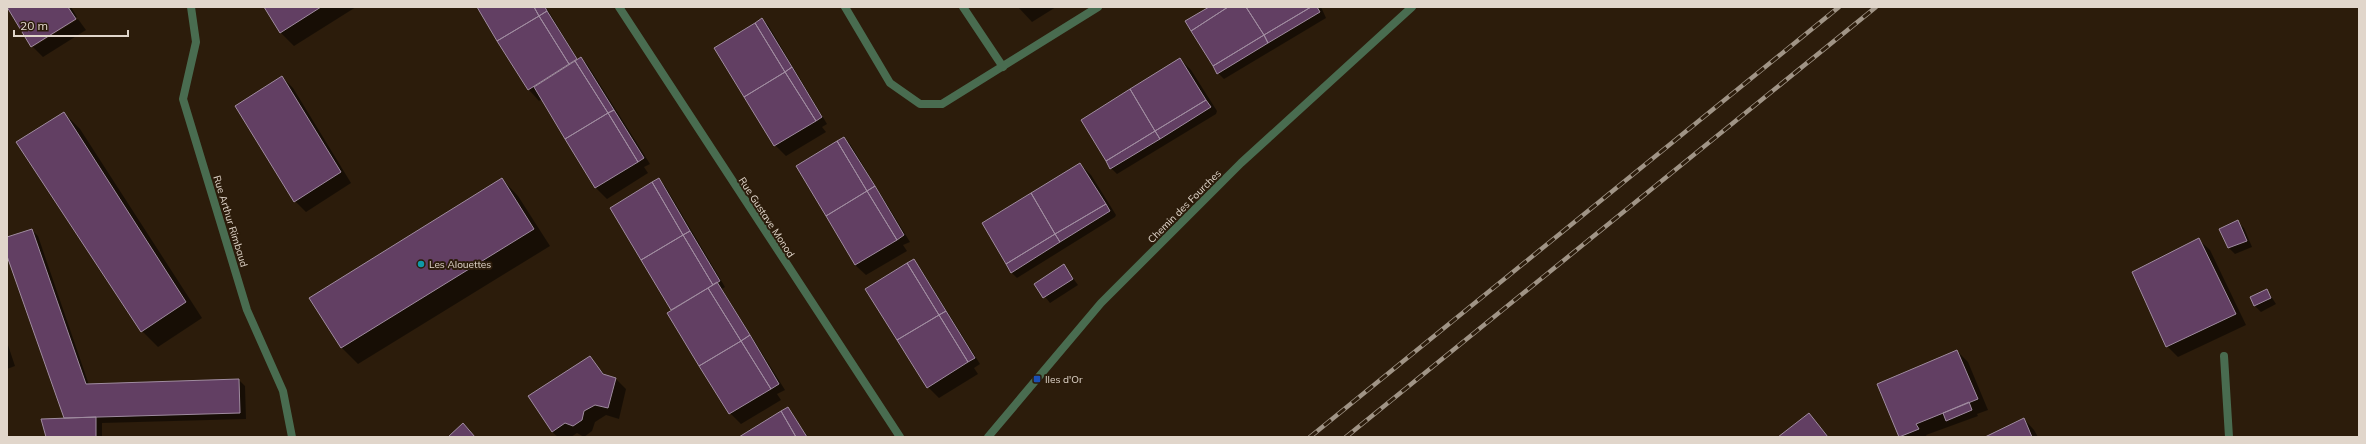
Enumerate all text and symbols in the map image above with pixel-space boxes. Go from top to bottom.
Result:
scale bar [14,12,128,38]
text: 20 m [20,18,48,33]
street label: Chemin des Fourches [1145,167,1224,246]
street label: Rue Arthur Rimbaud [210,174,251,269]
street label: Rue Gustave Monod [736,175,797,260]
place label: Les Alouettes [429,258,491,271]
marker: Les Alouettes [416,259,426,269]
place label: Iles d'Or [1045,373,1083,386]
marker: Iles d'Or [1032,374,1042,384]

